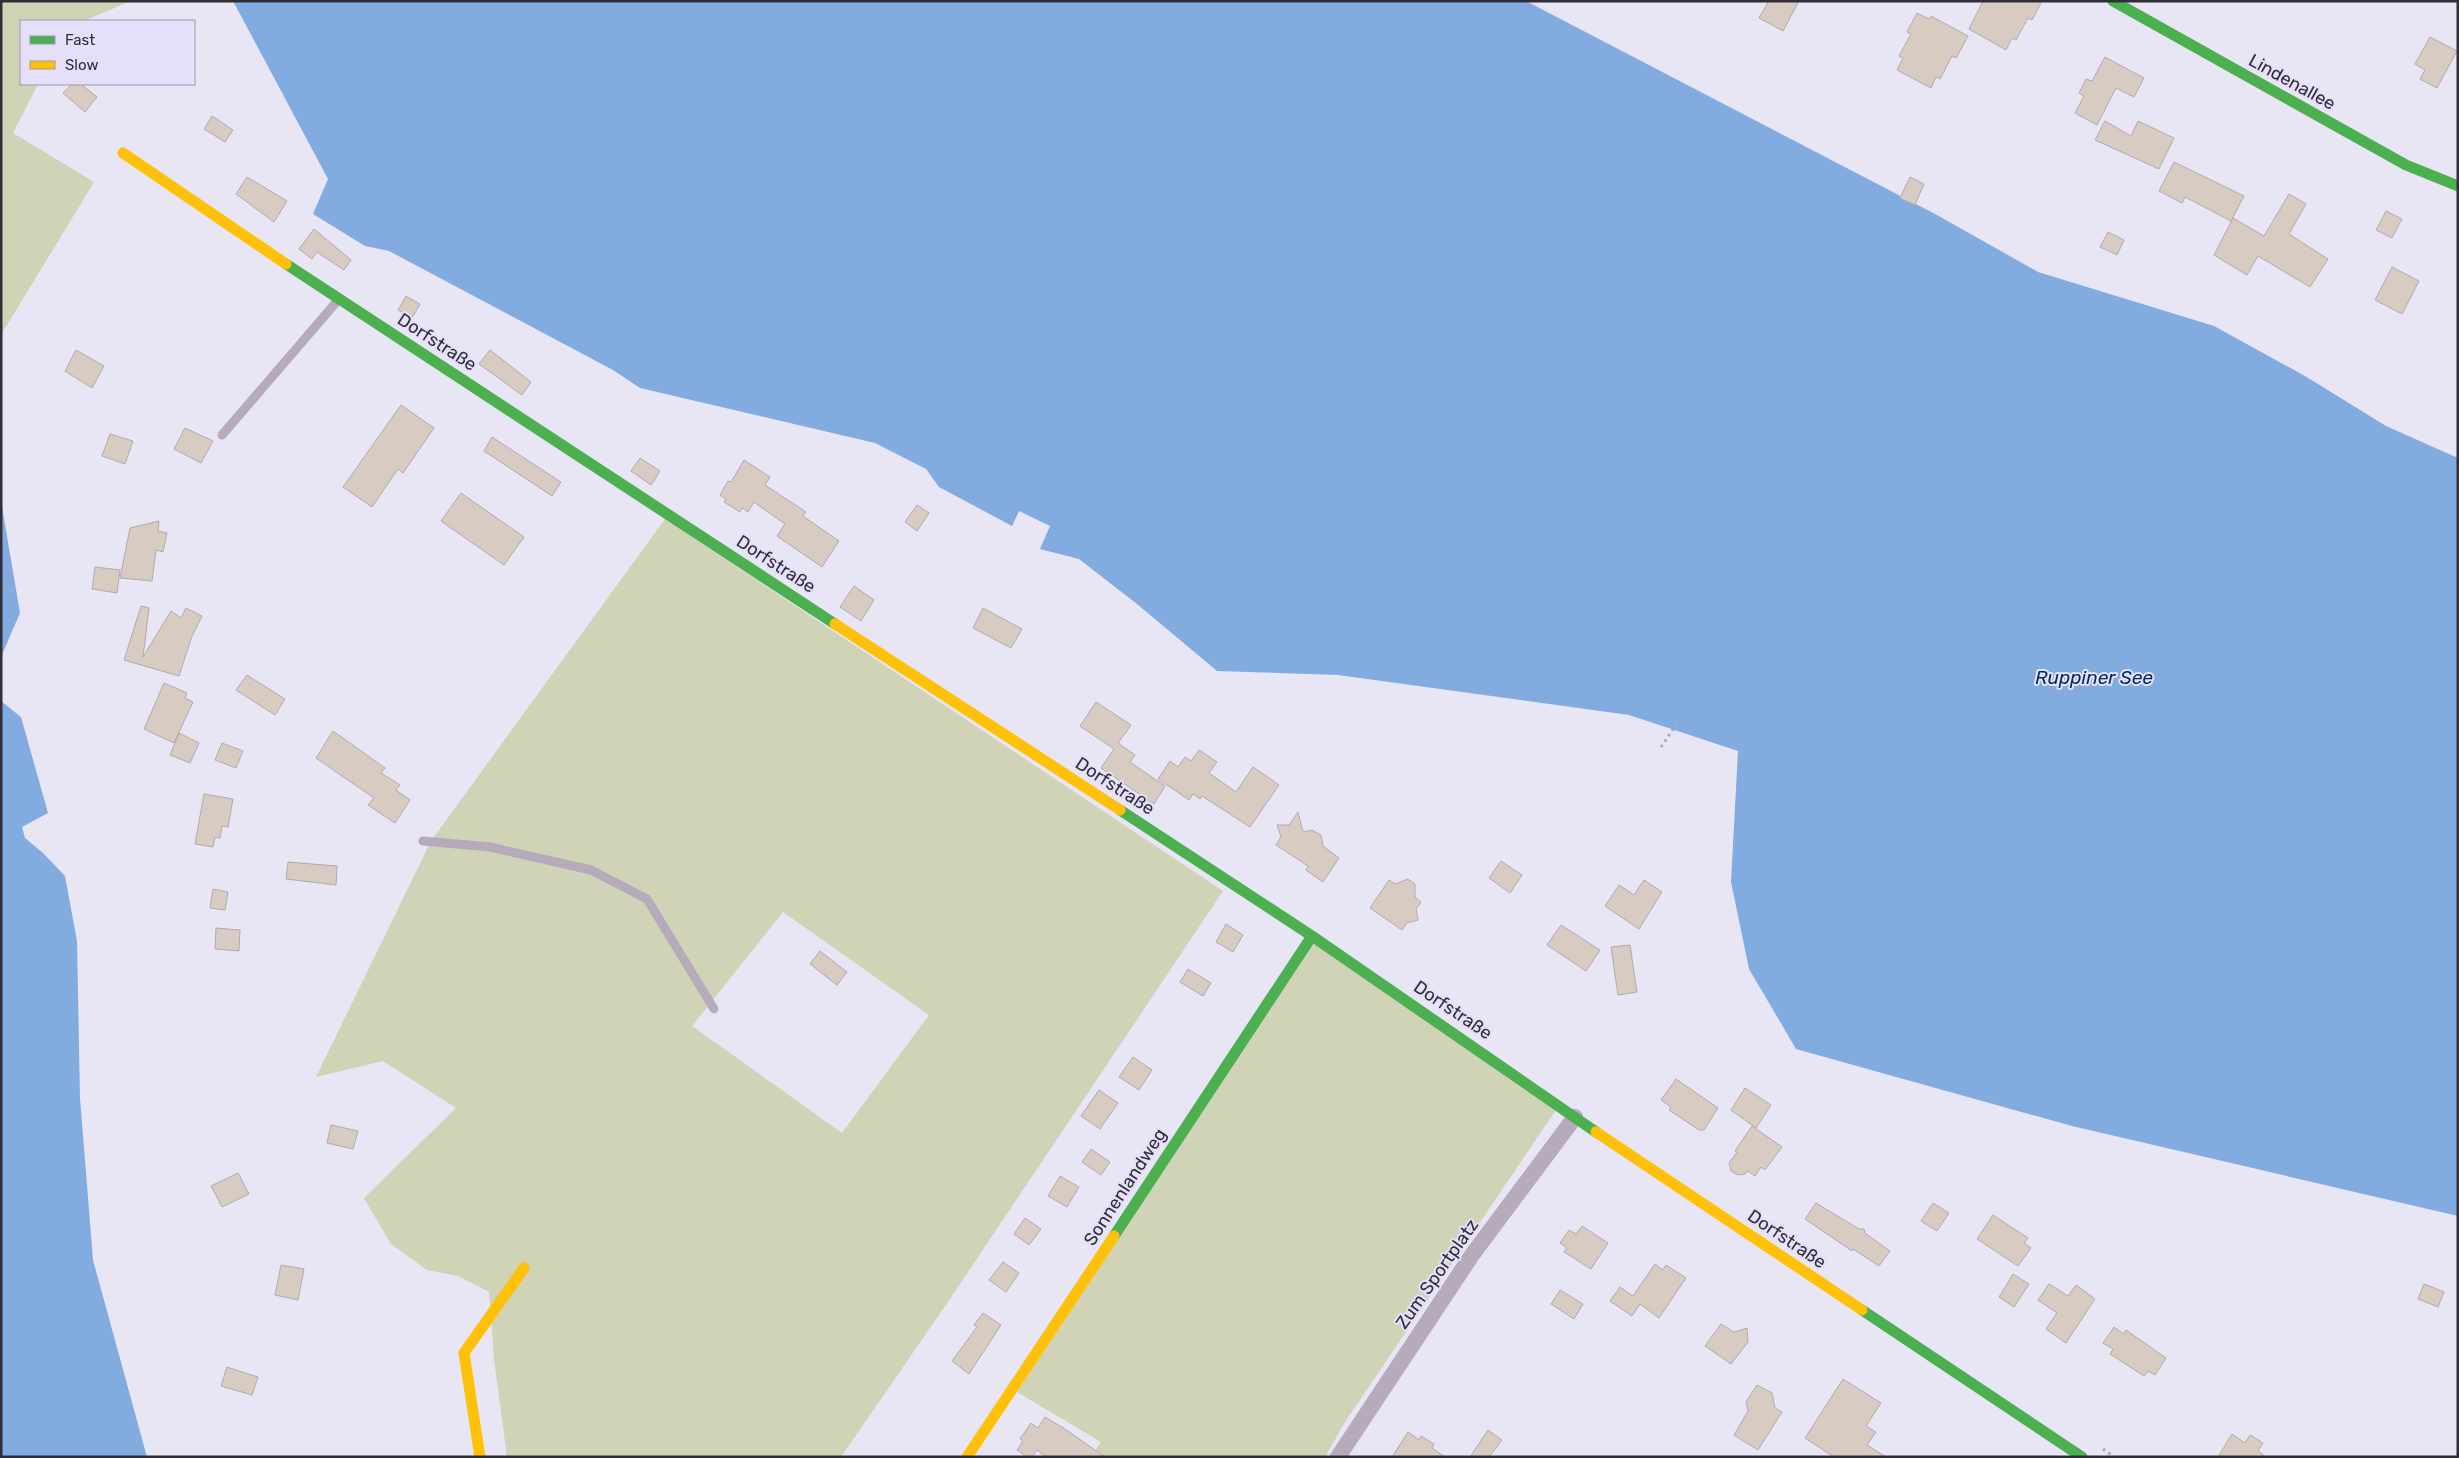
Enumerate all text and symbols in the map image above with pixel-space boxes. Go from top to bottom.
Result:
legend [20,20,195,85]
text: Fast [65,31,95,49]
street label: Lindenallee [2245,49,2339,115]
text: Slow [65,56,98,74]
street label: Dorfstraße [393,308,481,376]
street label: Dorfstraße [732,530,820,598]
water label: Ruppiner See [2035,666,2153,689]
street label: Dorfstraße [1071,752,1159,820]
street label: Dorfstraße [1410,976,1496,1044]
street label: Sonnenlandweg [1079,1124,1171,1250]
street label: Dorfstraße [1744,1205,1830,1273]
street label: Zum Sportplatz [1391,1215,1483,1333]

